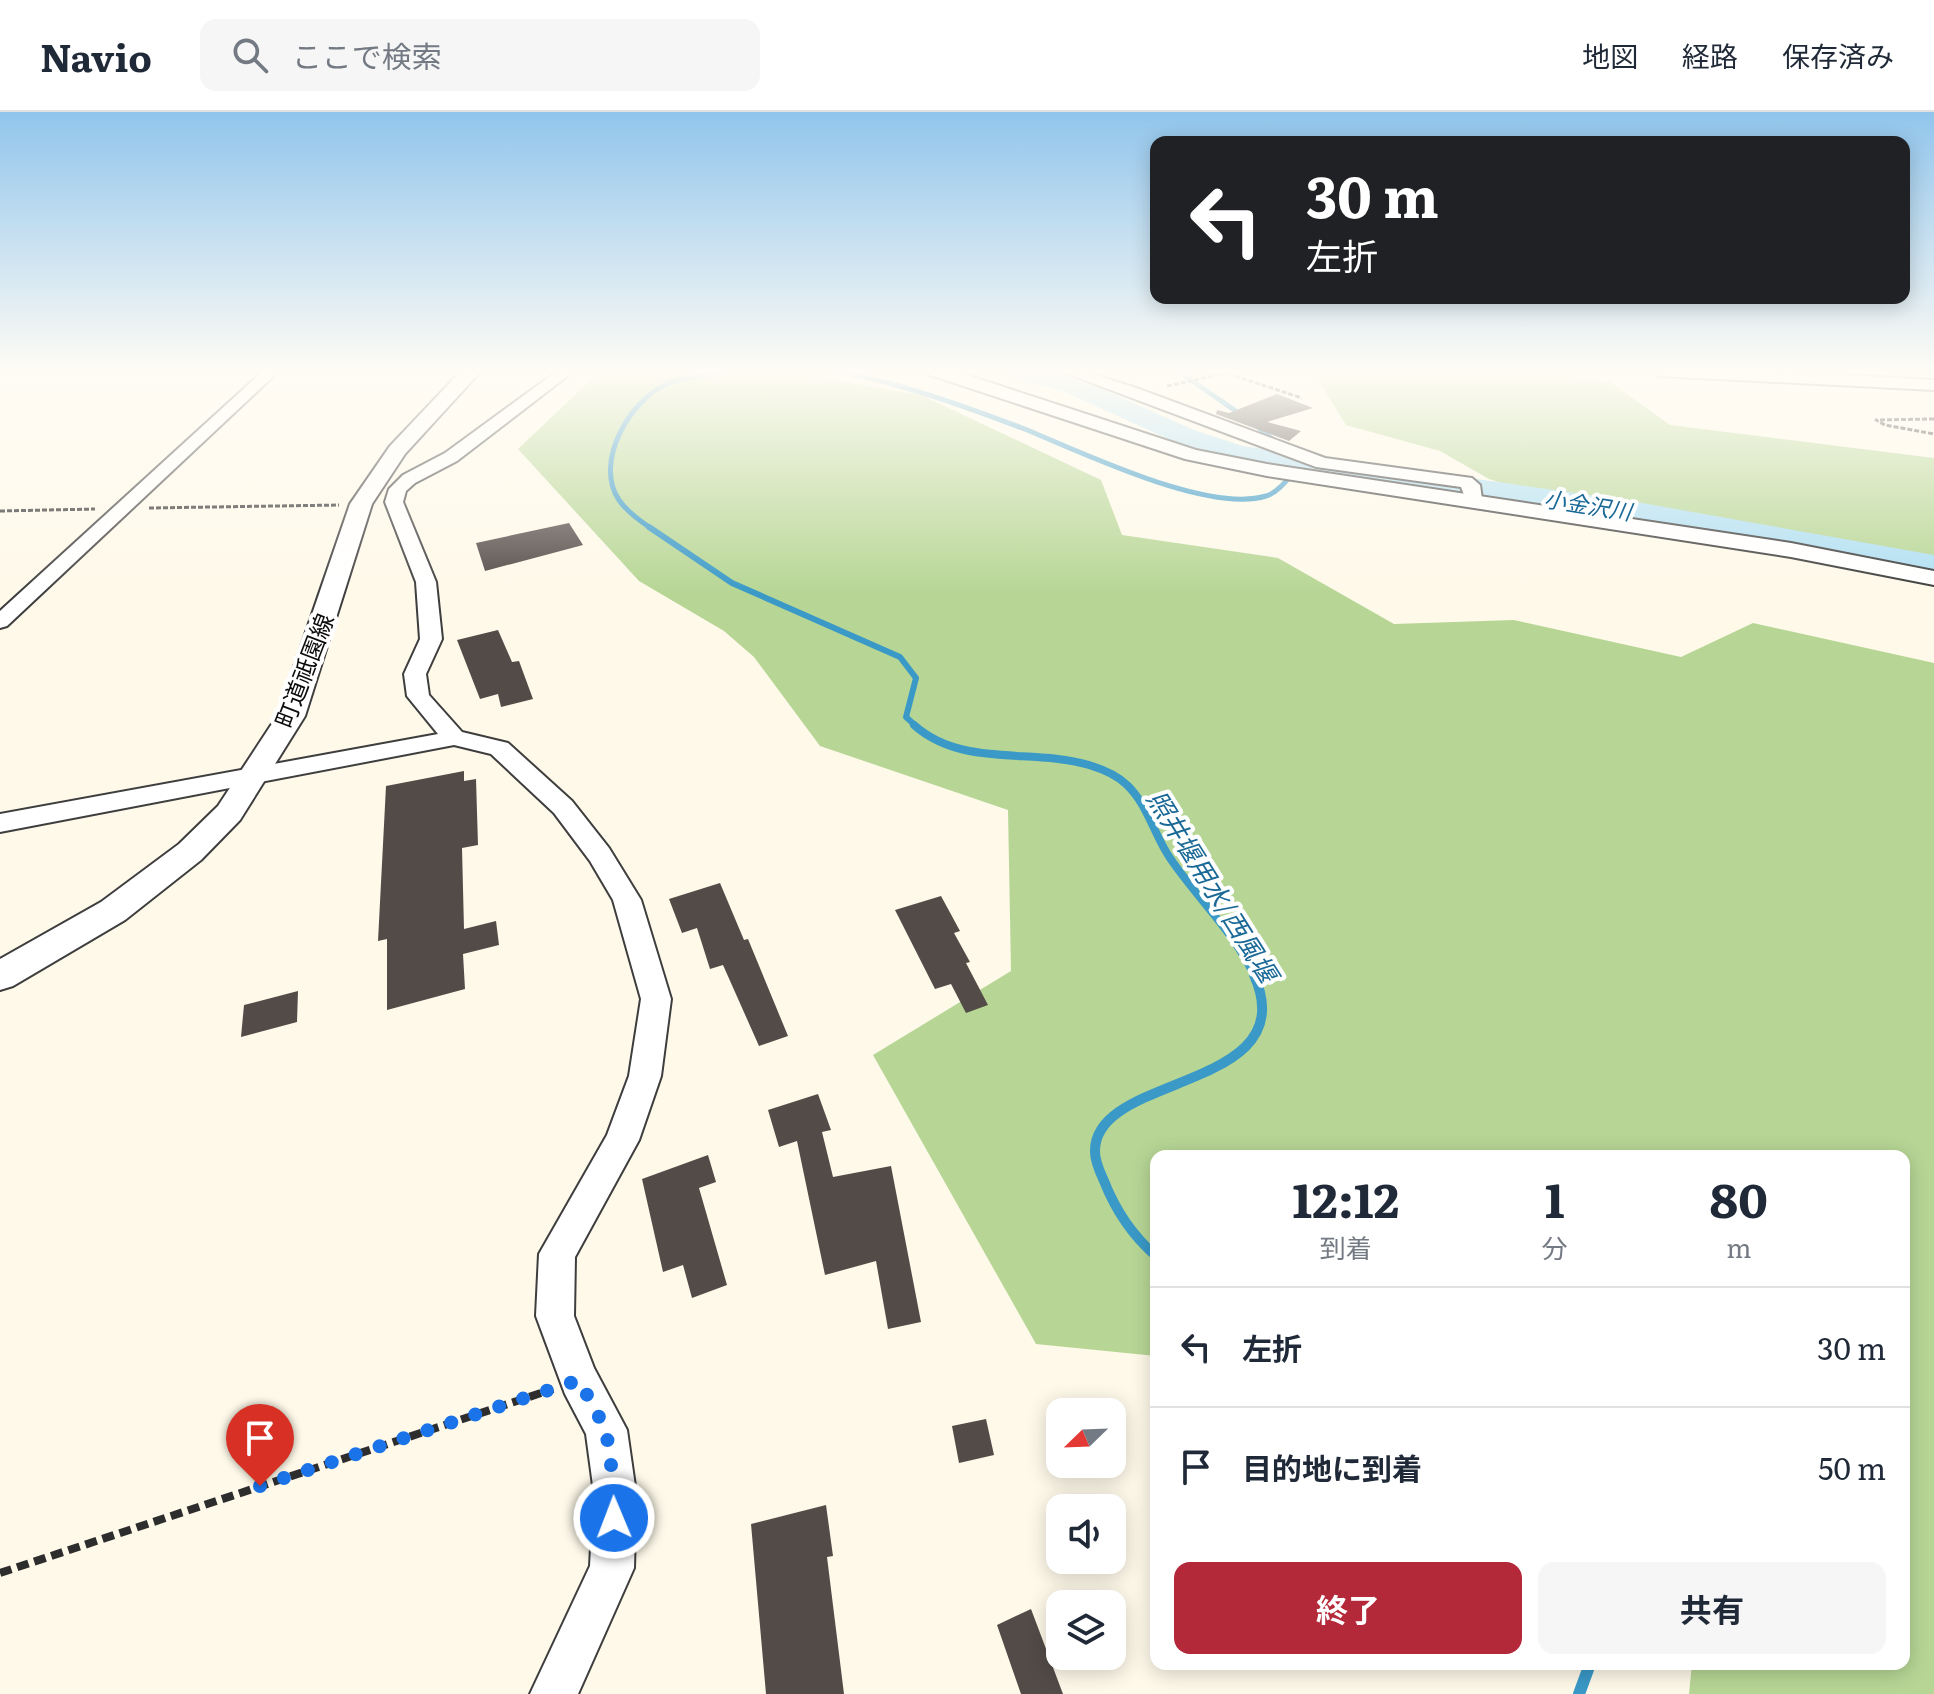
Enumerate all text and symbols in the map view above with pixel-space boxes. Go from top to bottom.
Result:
search box [200,19,760,91]
text: Navio [40,27,152,84]
icon: search [228,33,272,77]
text: ここで検索 [292,33,442,77]
text: 地図 [1582,34,1638,76]
text: 経路 [1682,34,1738,76]
text: 保存済み [1782,34,1894,76]
text: 30 m [1306,152,1439,235]
icon: left [1174,168,1278,272]
text: 左折 [1306,228,1378,281]
water label: 小金沢川 [1542,481,1636,527]
street label: 町道祗園線 [265,608,341,732]
water label: 照井堰用水/西風堰 [1139,782,1291,992]
text: 12:12 [1292,1162,1399,1233]
text: 1 [1545,1162,1565,1233]
text: 80 [1710,1162,1768,1233]
text: 到着 [1320,1227,1372,1266]
text: 分 [1542,1227,1568,1266]
text: m [1726,1227,1751,1266]
icon: left [1174,1325,1218,1369]
text: 左折 [1242,1325,1302,1369]
text: 30 m [1817,1325,1886,1369]
north arrow [1046,1398,1126,1478]
map controls [1046,1398,1126,1670]
pin [226,1404,294,1486]
icon: arrive [238,1416,282,1460]
icon: arrive [1174,1445,1218,1489]
text: 目的地に到着 [1242,1445,1422,1489]
text: 50 m [1818,1445,1886,1489]
position arrow [572,1476,656,1560]
button: sound [1046,1494,1126,1574]
button: 終了 [1174,1562,1522,1654]
button: 共有 [1538,1562,1886,1654]
button: layers [1046,1590,1126,1670]

